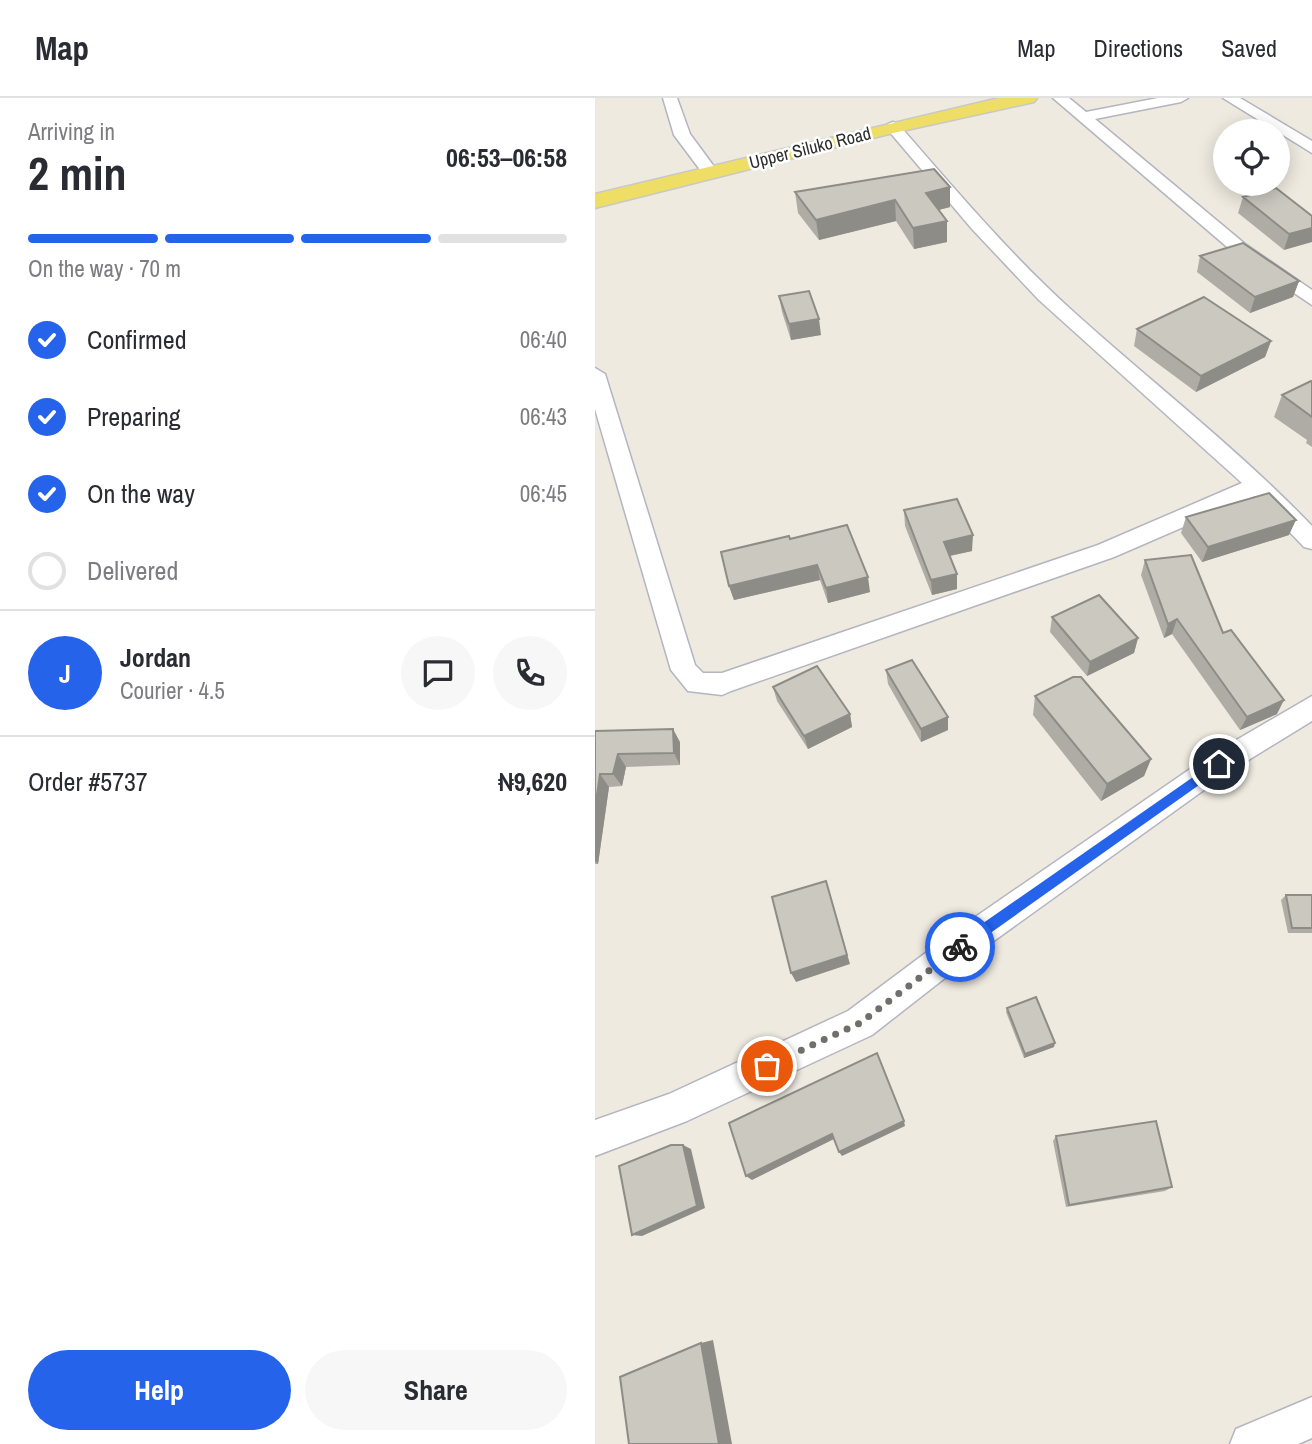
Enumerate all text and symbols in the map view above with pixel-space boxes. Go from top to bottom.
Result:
text: Map [35,26,89,70]
text: Map [1017,32,1055,64]
text: Directions [1093,32,1183,64]
text: Saved [1221,32,1277,64]
text: Arriving in [28,116,115,147]
map controls [1213,119,1290,196]
button: locate [1213,119,1290,196]
street label: Upper Siluko Road [746,120,873,175]
text: 06:53–06:58 [446,140,567,175]
text: 2 min [28,142,127,204]
text: On the way · 70 m [28,253,181,284]
icon: check [28,321,66,359]
text: Confirmed [87,322,187,357]
text: 06:40 [520,324,567,355]
icon: check [28,398,66,436]
text: Preparing [87,399,181,434]
text: 06:43 [520,401,567,432]
icon: check [28,475,66,513]
text: On the way [87,476,195,511]
text: 06:45 [520,478,567,509]
text: Delivered [87,553,178,588]
button: chat [401,636,475,710]
button: phone [493,636,567,710]
text: Jordan [120,640,191,675]
text: J [59,656,71,691]
text: Courier · 4.5 [120,675,225,706]
pin [1189,734,1249,794]
icon: home [1200,745,1238,783]
text: Order #5737 [28,764,148,799]
text: ₦9,620 [498,764,567,799]
courier [925,912,995,982]
icon: bike [941,928,979,966]
pin [737,1036,797,1096]
icon: bag [748,1047,786,1085]
button: Help [28,1350,291,1430]
button: Share [305,1350,567,1430]

